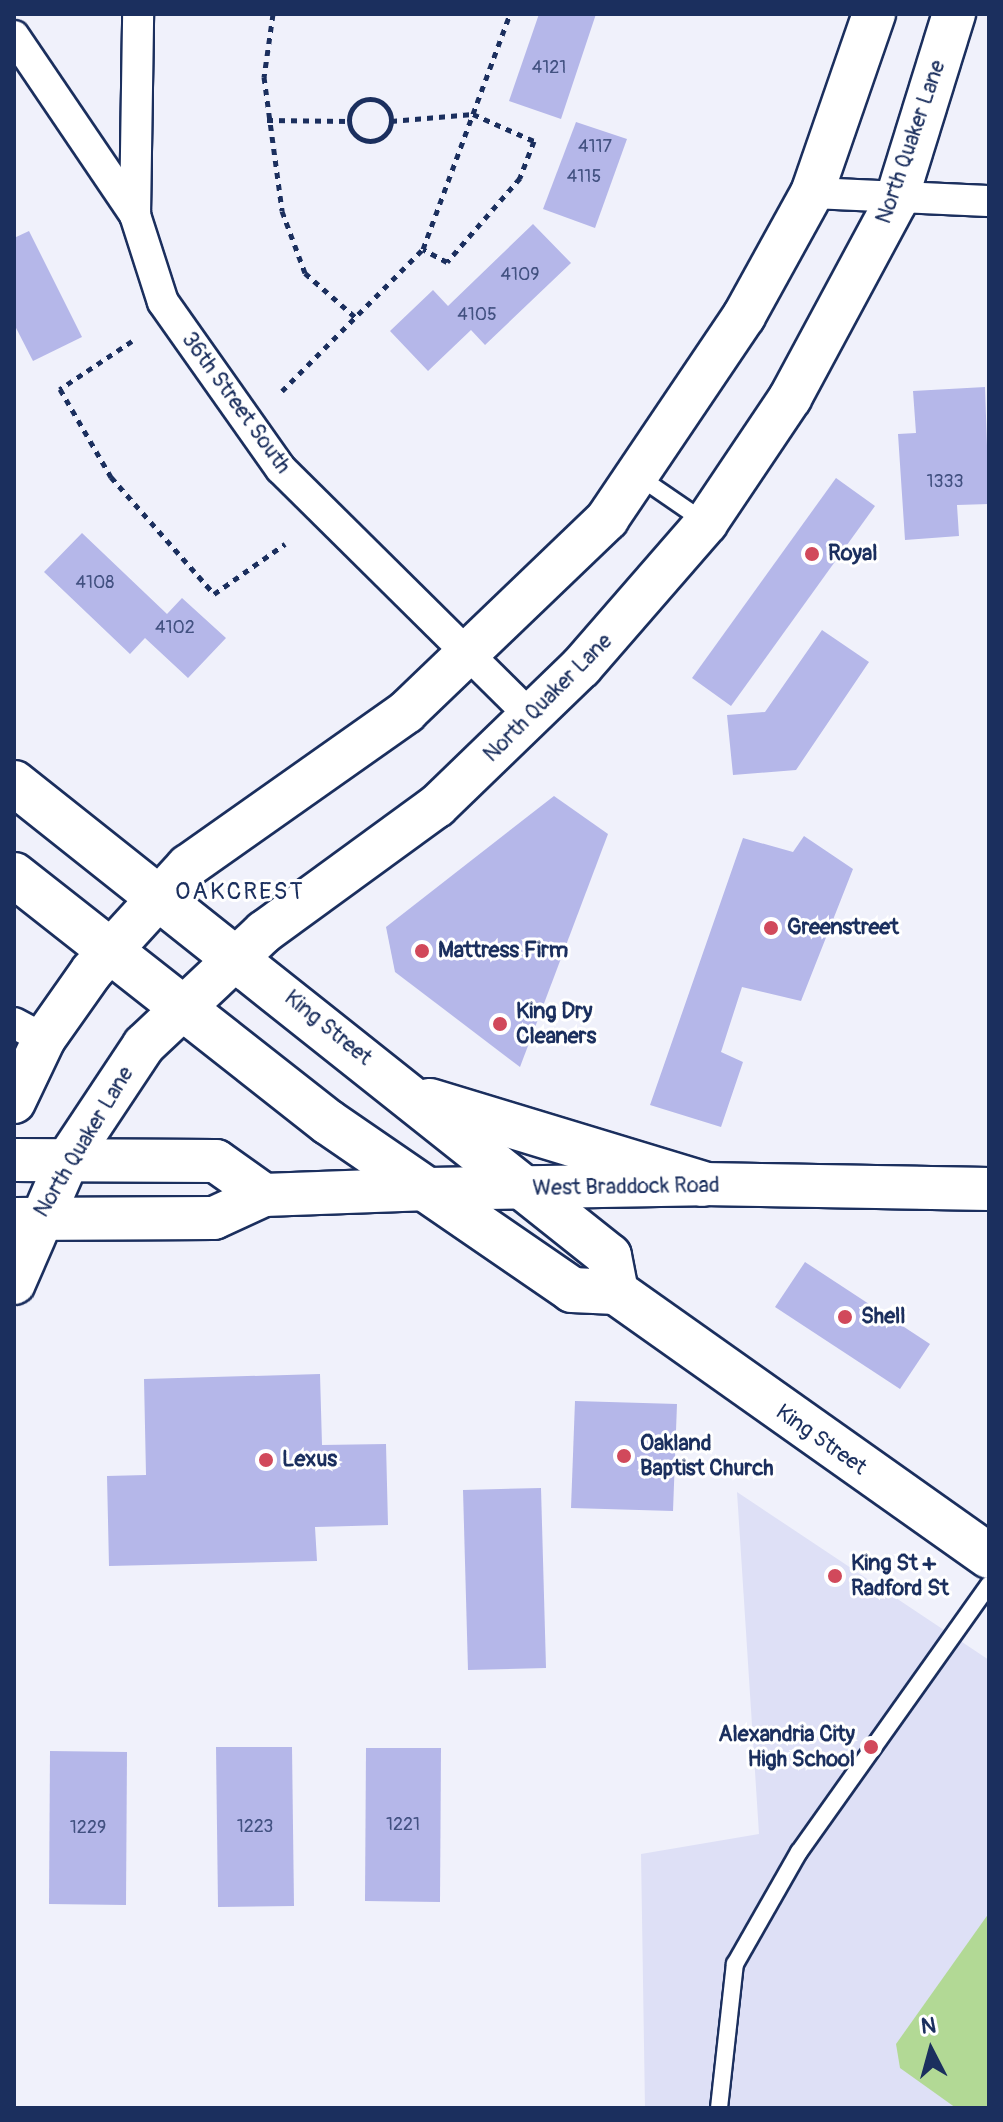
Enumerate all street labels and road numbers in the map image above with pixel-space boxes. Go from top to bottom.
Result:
street label: North Quaker Lane [871,57,951,227]
street label: 36th Street South [176,327,296,479]
street label: North Quaker Lane [478,628,618,768]
street label: King Street [279,985,377,1071]
street label: North Quaker Lane [29,1062,139,1222]
street label: West Braddock Road [532,1172,720,1202]
street label: King Street [770,1399,872,1481]

